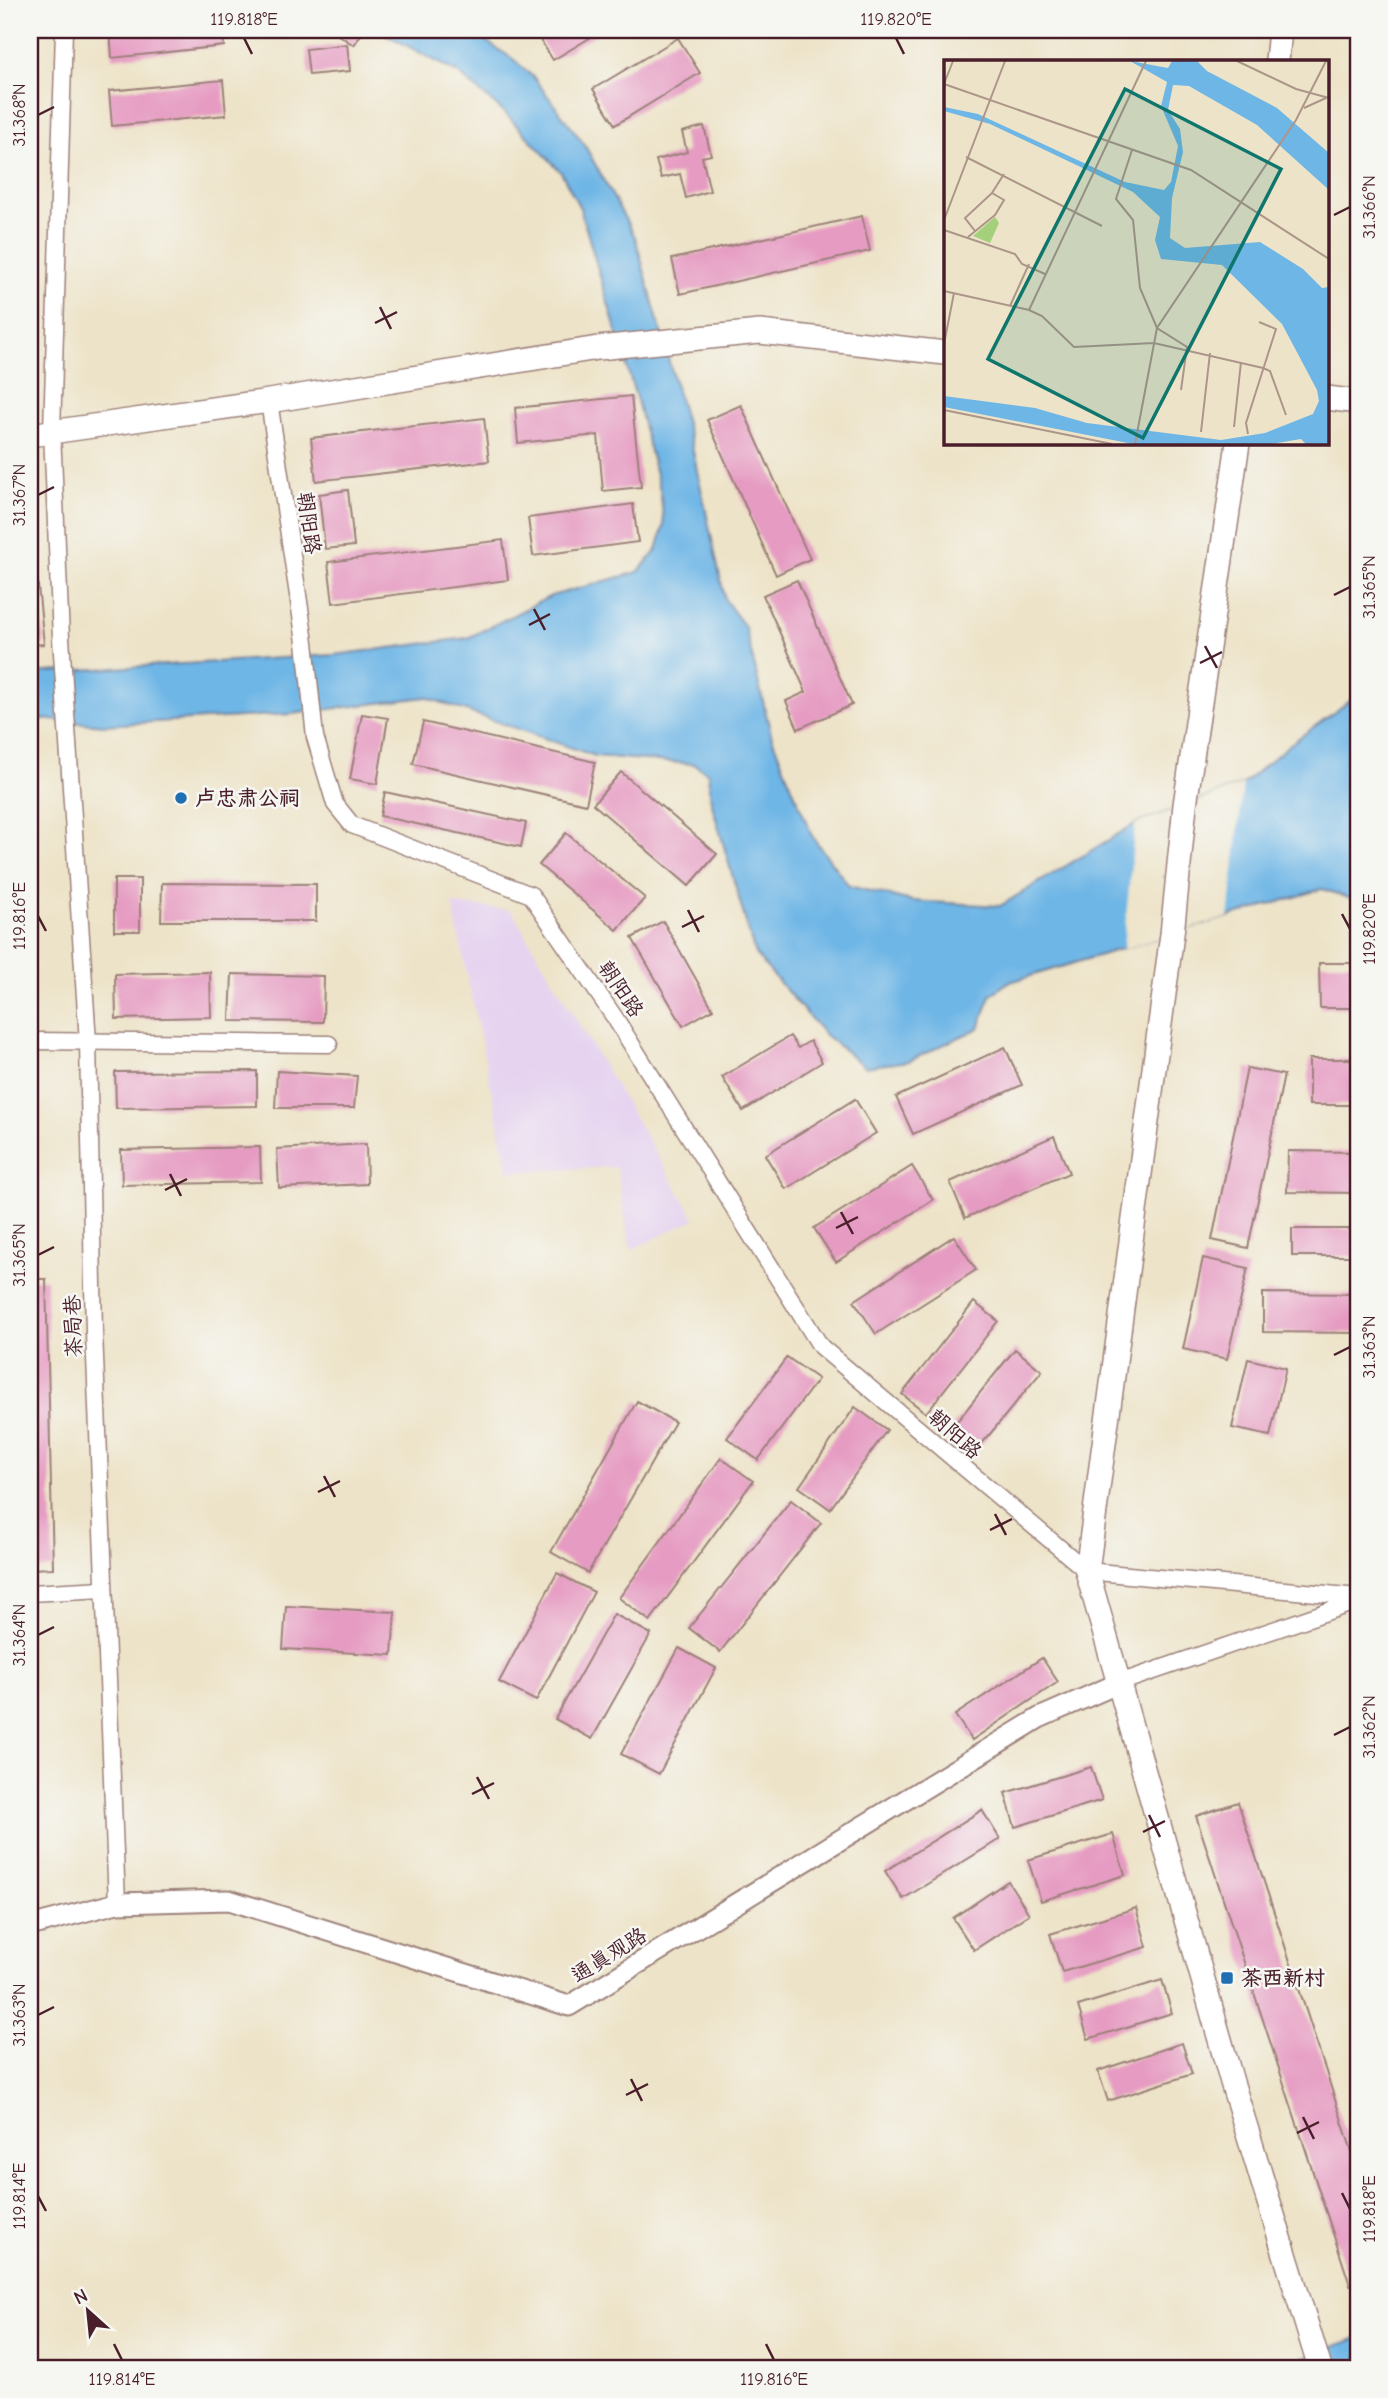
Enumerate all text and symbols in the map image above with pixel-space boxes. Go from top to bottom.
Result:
text: 119.818°E [210,9,278,30]
text: 119.820°E [860,9,932,30]
inset map [944,60,1328,444]
text: 31.368°N [9,83,30,147]
text: 31.366°N [1359,175,1380,239]
text: 31.367°N [9,464,30,526]
street label: 朝阳路 [293,490,325,556]
text: 31.365°N [1359,555,1380,619]
place label: 卢忠肃公祠 [195,786,300,810]
marker: 卢忠肃公祠 [173,790,189,806]
text: 119.816°E [9,882,30,950]
text: 119.820°E [1359,893,1380,965]
street label: 朝阳路 [593,956,649,1022]
text: 31.365°N [9,1223,30,1287]
street label: 茶局巷 [60,1294,86,1358]
text: 31.363°N [1359,1315,1380,1379]
street label: 朝阳路 [923,1404,987,1464]
text: 31.364°N [9,1604,30,1666]
text: 31.362°N [1359,1695,1380,1759]
street label: 通真观路 [567,1923,651,1987]
place label: 茶西新村 [1241,1966,1325,1990]
marker: 茶西新村 [1219,1970,1235,1986]
text: 31.363°N [9,1983,30,2047]
text: 119.814°E [9,2162,30,2229]
text: 119.818°E [1359,2175,1380,2243]
north arrow [52,2276,122,2346]
text: N [70,2284,91,2309]
text: 119.814°E [89,2369,156,2390]
text: 119.816°E [740,2369,808,2390]

